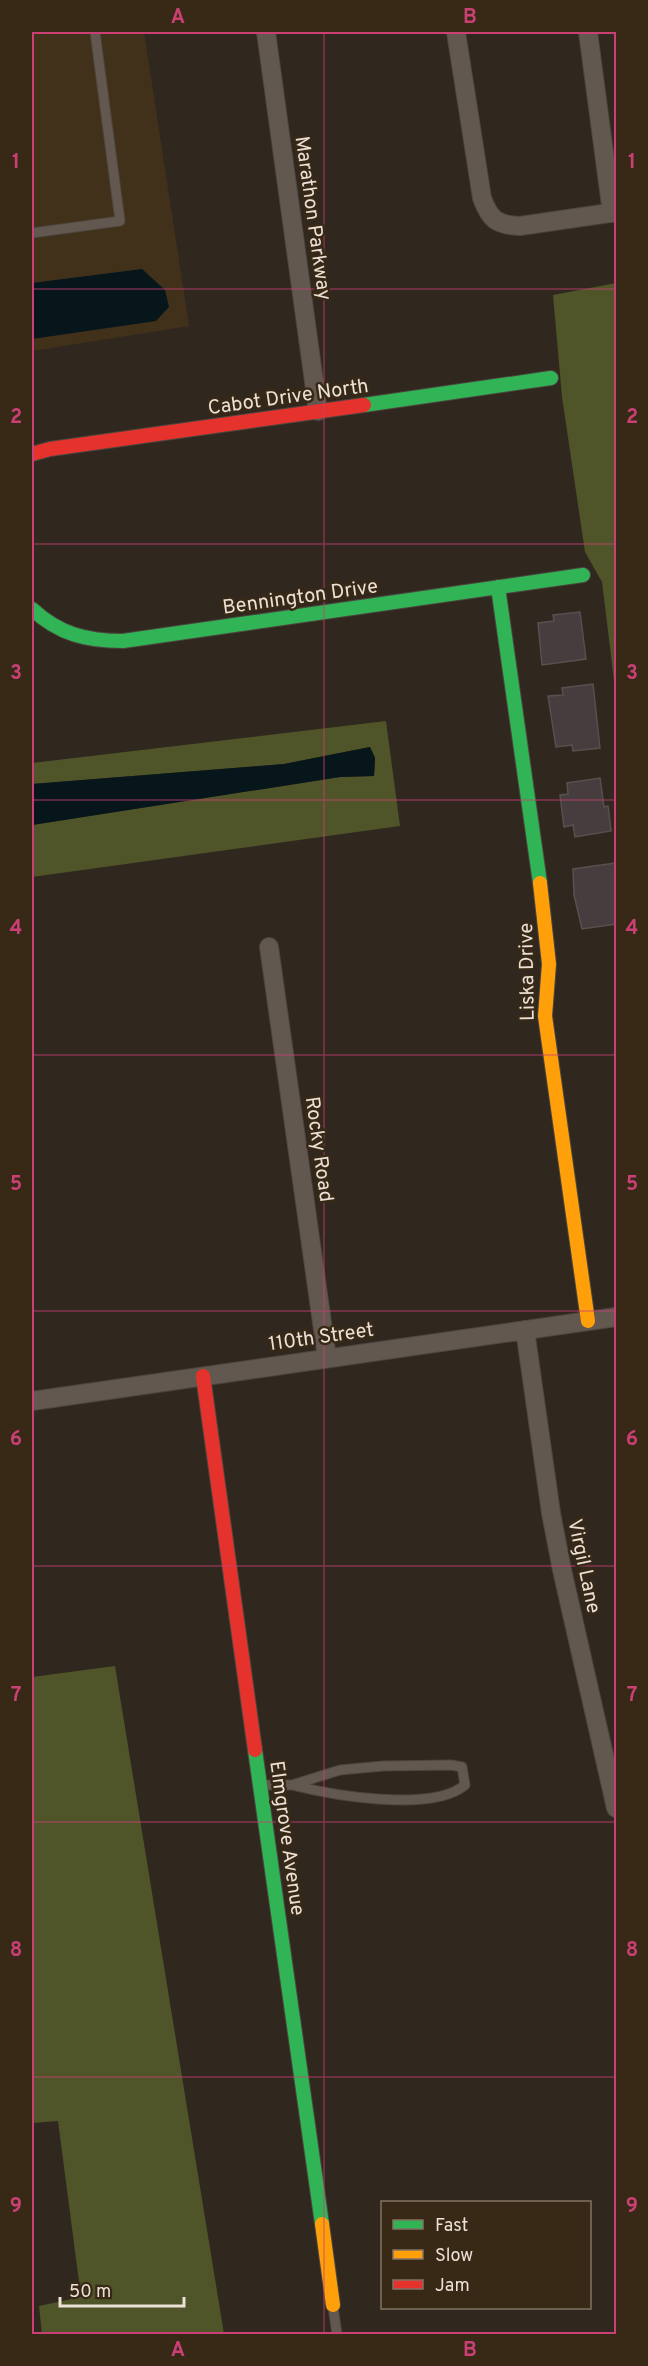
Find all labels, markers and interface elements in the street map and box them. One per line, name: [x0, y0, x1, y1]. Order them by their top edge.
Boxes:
text: A: [171, 5, 185, 31]
text: B: [463, 5, 477, 31]
street label: Marathon Parkway: [288, 134, 336, 302]
text: 1: [12, 150, 20, 176]
text: 1: [628, 150, 636, 176]
street label: Cabot Drive North: [206, 374, 370, 422]
text: 2: [10, 405, 22, 431]
text: 2: [626, 405, 638, 431]
street label: Bennington Drive: [221, 574, 380, 622]
text: 3: [10, 661, 22, 687]
text: 3: [626, 661, 638, 687]
text: 4: [10, 916, 22, 942]
text: 4: [626, 916, 638, 942]
street label: Liska Drive: [514, 923, 542, 1021]
street label: Rocky Road: [298, 1095, 338, 1204]
text: 5: [10, 1172, 22, 1198]
text: 5: [626, 1172, 638, 1198]
street label: 110th Street: [267, 1318, 376, 1358]
text: 6: [10, 1427, 22, 1453]
text: 6: [626, 1427, 638, 1453]
street label: Virgil Lane: [560, 1517, 606, 1616]
text: 7: [11, 1683, 21, 1709]
text: 7: [627, 1683, 637, 1709]
street label: Elmgrove Avenue: [262, 1759, 310, 1917]
text: 8: [10, 1938, 22, 1964]
text: 8: [626, 1938, 638, 1964]
text: 9: [10, 2194, 22, 2220]
text: 9: [626, 2194, 638, 2220]
legend: [381, 2201, 591, 2309]
text: Fast: [435, 2215, 468, 2238]
text: Slow: [435, 2245, 473, 2268]
scale bar: [60, 2270, 184, 2308]
text: Jam: [435, 2275, 470, 2298]
text: 50 m: [69, 2281, 111, 2304]
text: A: [171, 2338, 185, 2364]
text: B: [463, 2338, 477, 2364]

